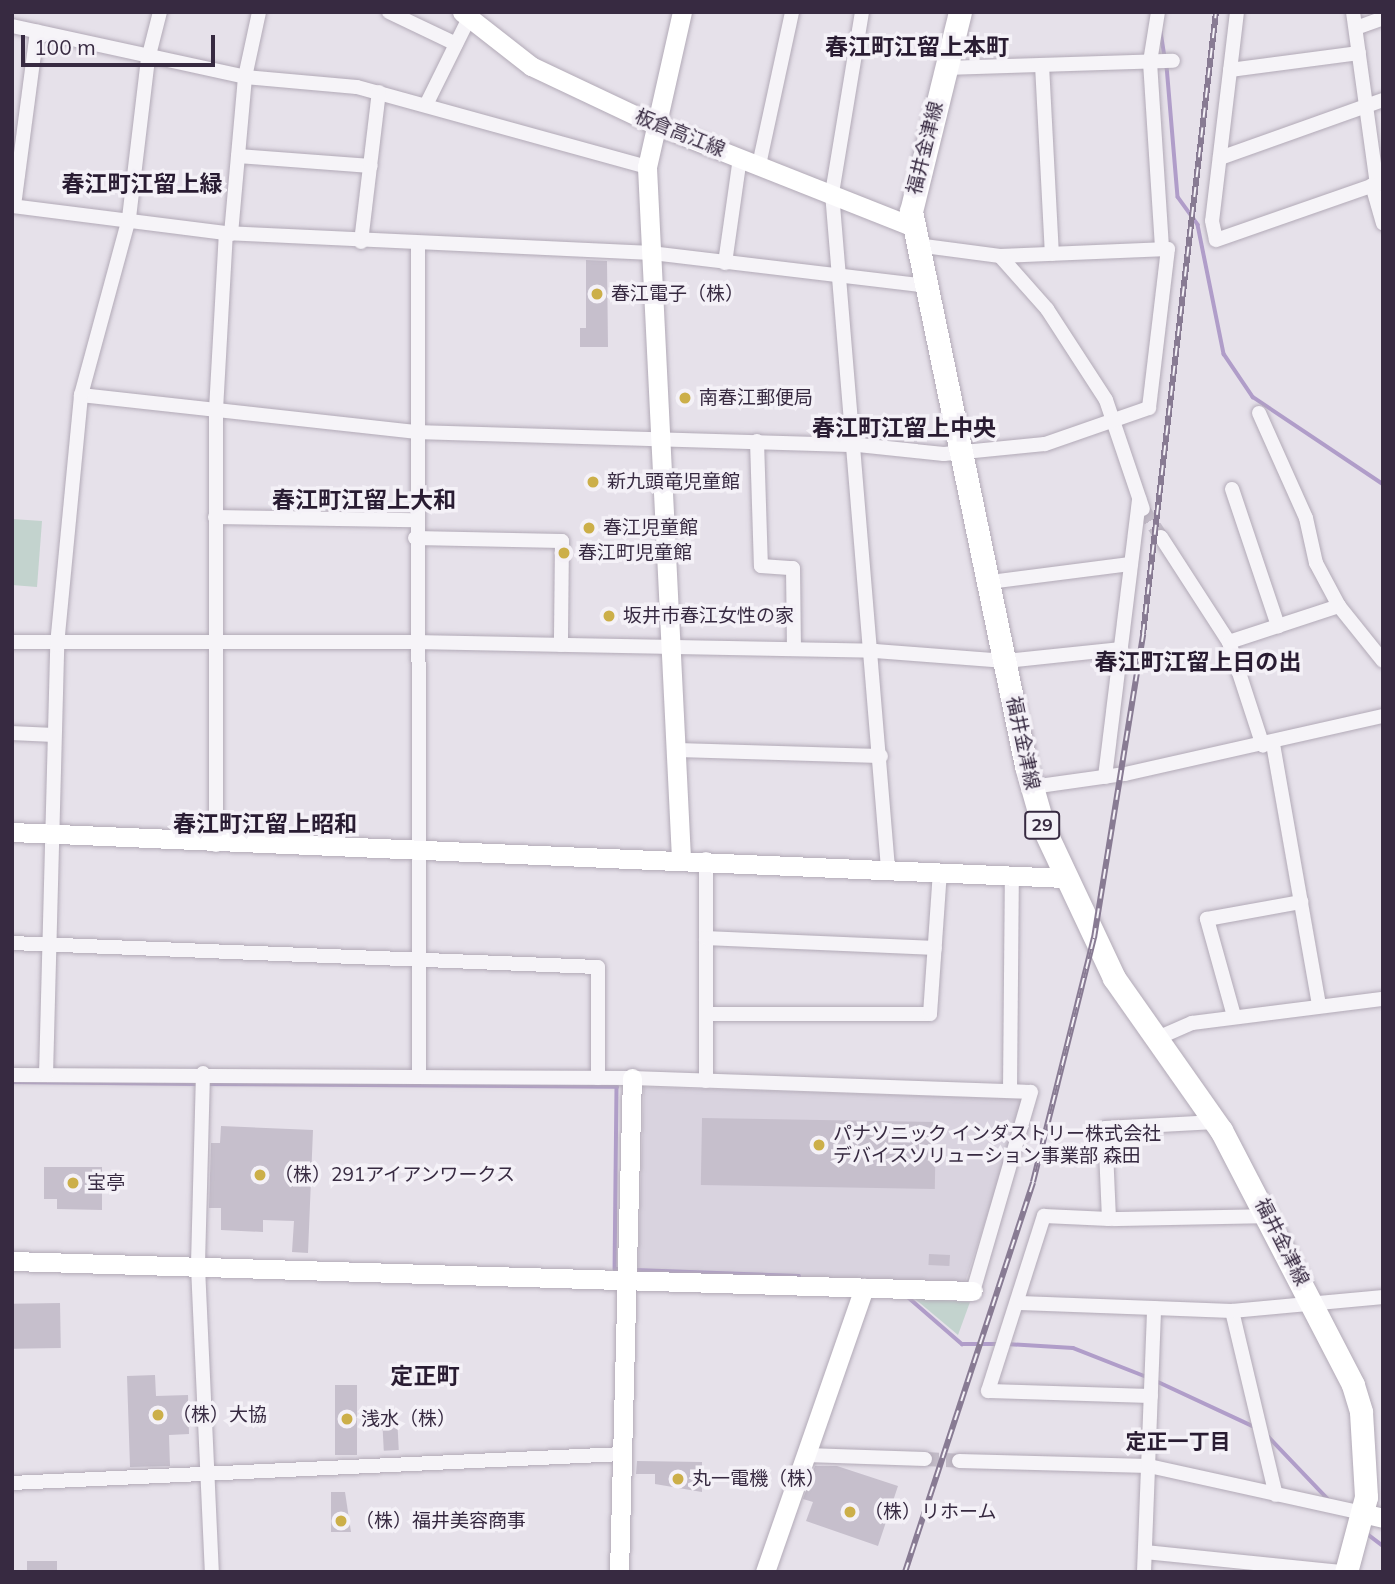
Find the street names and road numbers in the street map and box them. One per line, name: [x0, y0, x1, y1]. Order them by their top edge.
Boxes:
street label: 福井金津線: [902, 99, 948, 197]
street label: 板倉高江線: [632, 105, 728, 161]
street label: 福井金津線: [1002, 694, 1044, 792]
road number: 29: [1023, 810, 1061, 840]
street label: 福井金津線: [1250, 1195, 1314, 1289]

